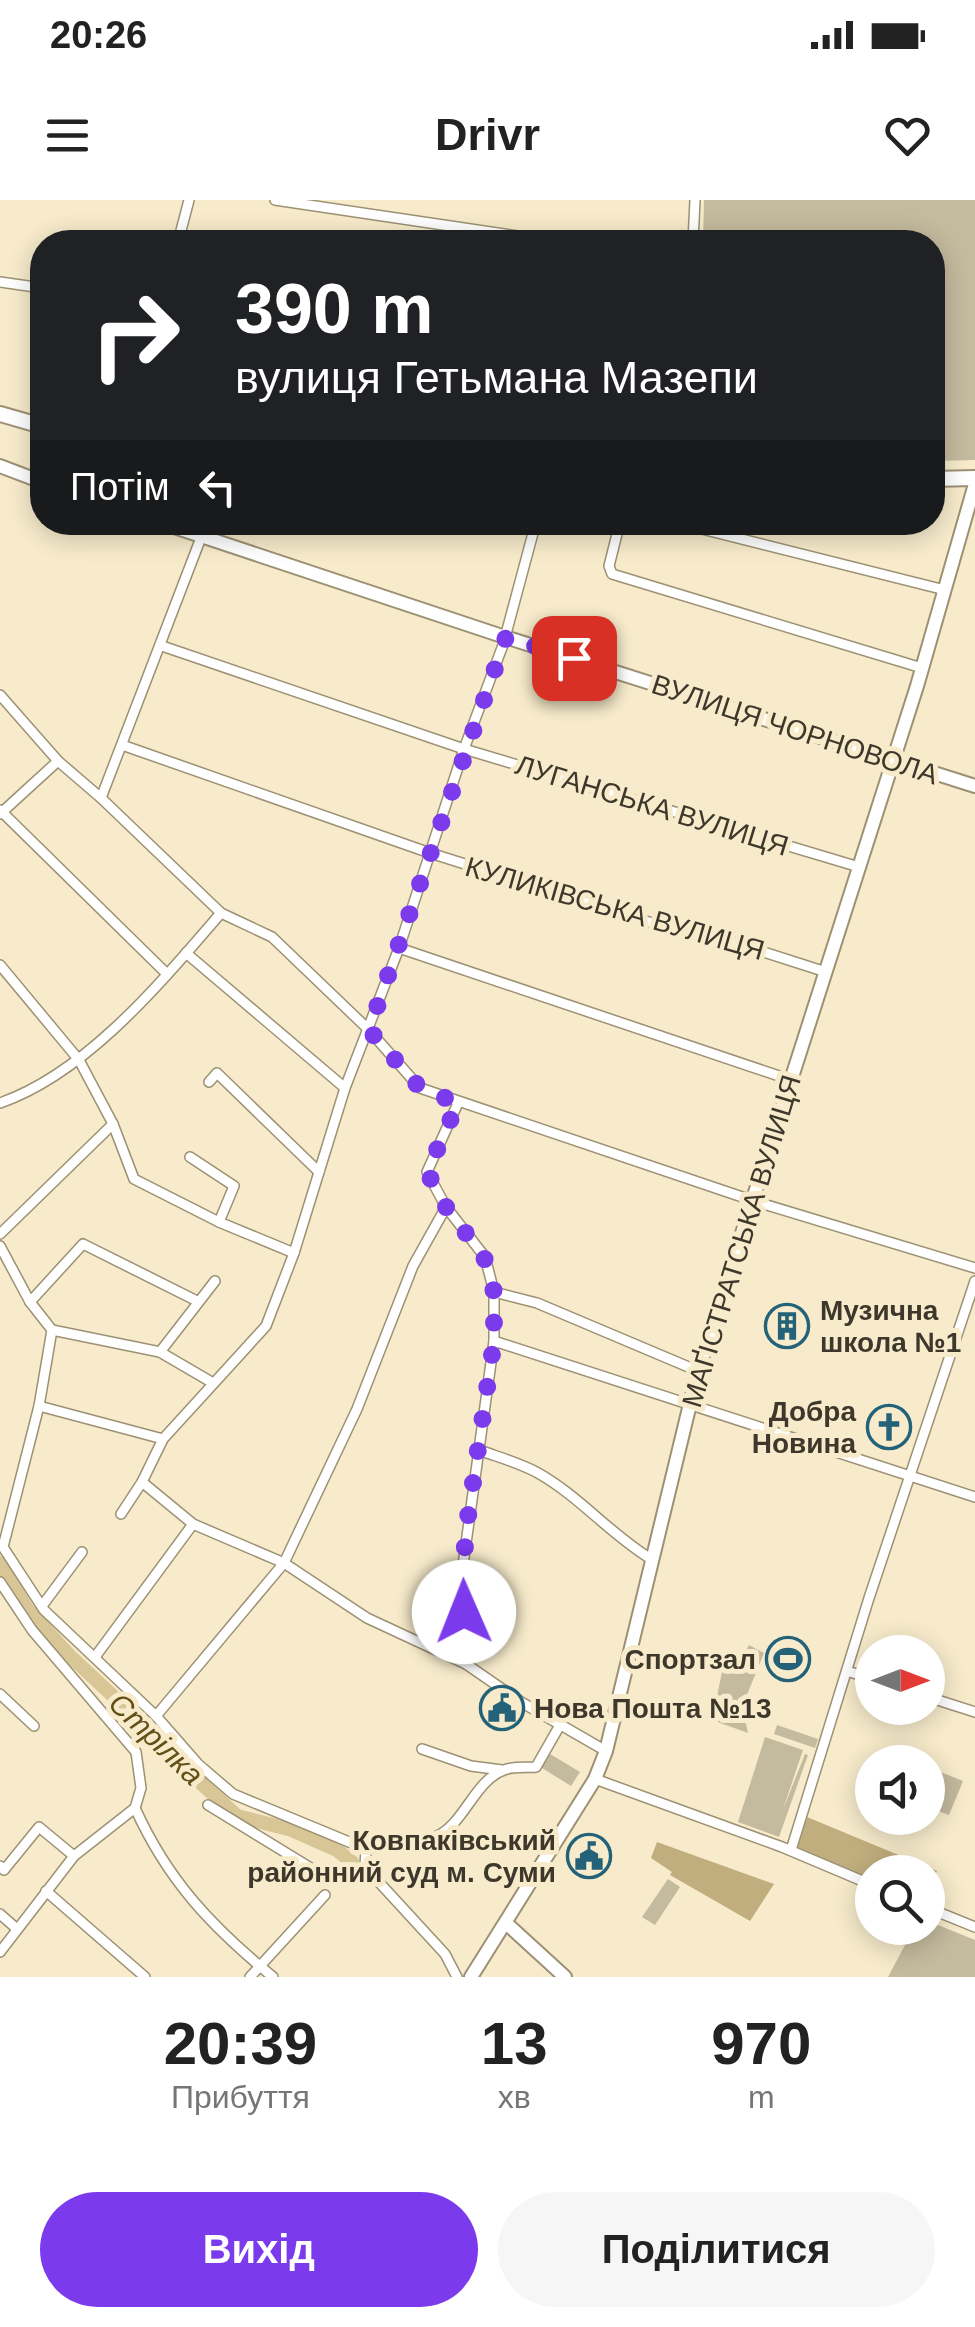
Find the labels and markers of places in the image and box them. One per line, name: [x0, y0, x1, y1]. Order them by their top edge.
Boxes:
pin: [532, 616, 617, 701]
place label: Музична школа №1: [820, 1295, 961, 1358]
building icon: Музична школа №1: [764, 1303, 810, 1349]
place label: Добра Новина: [752, 1396, 856, 1459]
church icon: Добра Новина: [866, 1404, 912, 1450]
sports icon: Спортзал: [765, 1636, 811, 1682]
place label: Спортзал: [624, 1644, 756, 1675]
public building icon: Нова Пошта №13: [479, 1685, 525, 1731]
place label: Нова Пошта №13: [534, 1693, 772, 1724]
place label: Ковпаківський районний суд м. Суми: [247, 1825, 556, 1888]
public building icon: Ковпаківський районний суд м. Суми: [566, 1833, 612, 1879]

